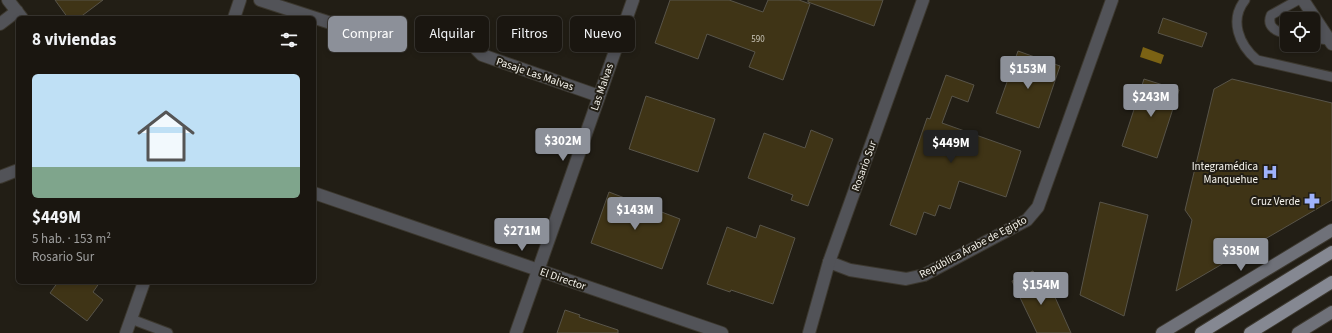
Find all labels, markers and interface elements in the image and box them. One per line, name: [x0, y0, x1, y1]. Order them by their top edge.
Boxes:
map controls: [1280, 12, 1320, 52]
button: locate: [1280, 12, 1320, 52]
chip: Comprar: [328, 16, 407, 52]
chip: Alquilar: [415, 16, 489, 52]
chip: Filtros: [497, 16, 562, 52]
chip: Nuevo: [570, 16, 635, 52]
text: 8 viviendas: [32, 28, 116, 52]
icon: filters: [278, 29, 300, 51]
house number: 590: [751, 33, 765, 46]
street label: Pasaje Las Malvas: [494, 54, 576, 94]
pin: $153M: [1000, 56, 1056, 90]
text: $153M: [1009, 60, 1047, 78]
street label: Las Malvas: [587, 61, 617, 113]
pin: $243M: [1123, 84, 1179, 118]
text: $243M: [1132, 88, 1170, 106]
icon: home: [130, 100, 202, 172]
pin: $302M: [535, 128, 591, 162]
pin: $449M: [923, 130, 979, 164]
text: $302M: [544, 132, 582, 150]
text: $449M: [932, 134, 970, 152]
street label: Rosario Sur: [848, 139, 880, 193]
place label: Integramédica Manquehue: [1192, 159, 1259, 187]
hospital icon: Integramédica Manquehue: [1261, 163, 1279, 181]
pharmacy icon: Cruz Verde: [1303, 192, 1321, 210]
place label: Cruz Verde: [1251, 194, 1301, 209]
pin: $143M: [607, 197, 663, 231]
text: $143M: [616, 201, 654, 219]
text: $449M: [32, 206, 81, 230]
street label: República Árabe de Egipto: [916, 212, 1030, 282]
pin: $271M: [494, 218, 550, 252]
text: $271M: [503, 222, 541, 240]
text: 5 hab. · 153 m²: [32, 230, 111, 248]
pin: $350M: [1213, 238, 1269, 272]
text: $350M: [1222, 242, 1260, 260]
text: Rosario Sur: [32, 248, 94, 266]
street label: El Director: [538, 264, 588, 294]
pin: $154M: [1013, 272, 1069, 306]
text: $154M: [1022, 276, 1060, 294]

